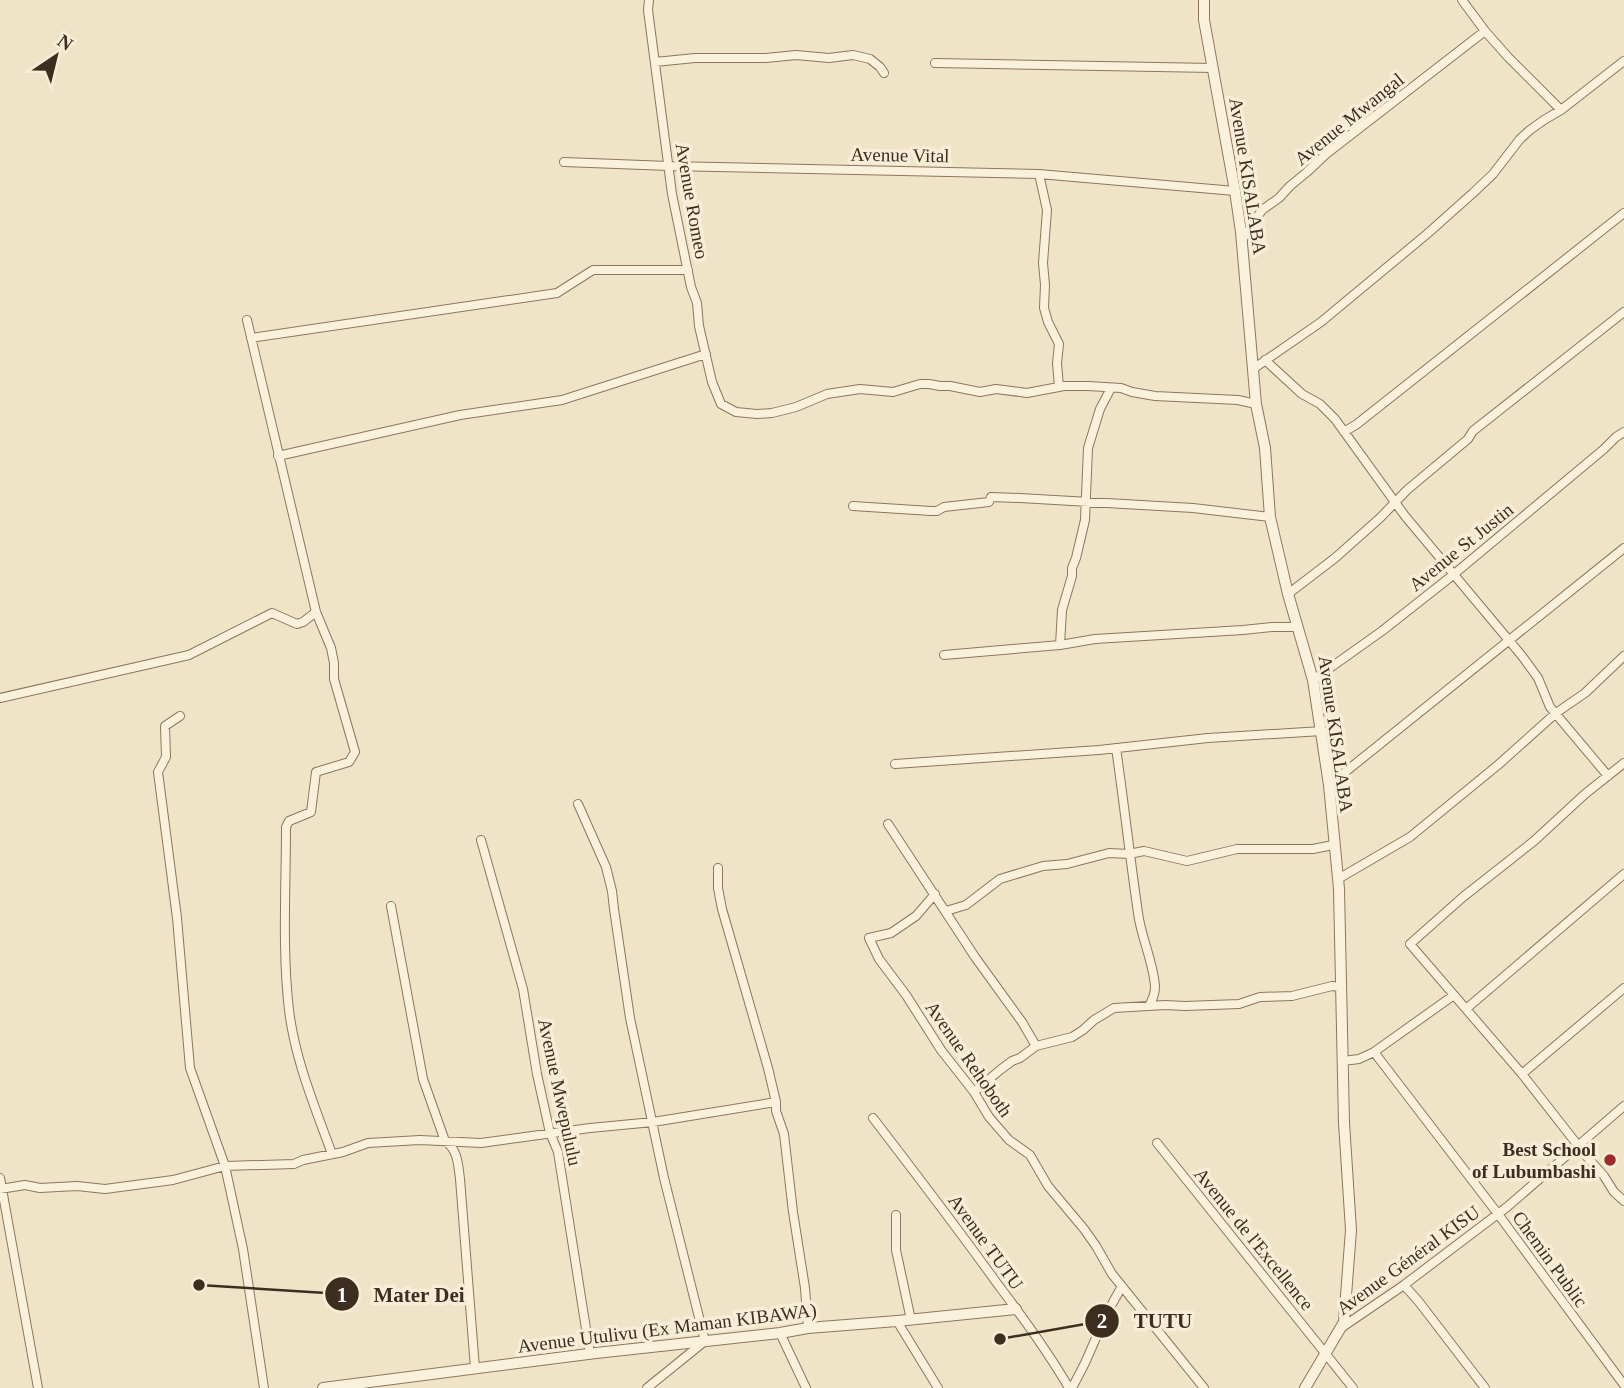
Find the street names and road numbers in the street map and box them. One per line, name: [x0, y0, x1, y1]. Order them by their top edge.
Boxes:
street label: Avenue Mwangal: [1290, 69, 1408, 169]
street label: Avenue KISALABA: [1225, 96, 1271, 256]
street label: Avenue Romeo: [671, 141, 713, 261]
street label: Avenue Vital: [850, 144, 950, 166]
street label: Avenue St Justin: [1405, 498, 1517, 595]
street label: Avenue KISALABA: [1315, 654, 1357, 814]
street label: Avenue Rehoboth: [921, 997, 1017, 1121]
street label: Avenue Mwepululu: [534, 1016, 586, 1168]
street label: Avenue de l'Excellence: [1190, 1164, 1318, 1314]
street label: Avenue TUTU: [944, 1190, 1028, 1294]
street label: Avenue Général KISU: [1332, 1201, 1484, 1319]
street label: Chemin Public: [1508, 1207, 1592, 1311]
street label: Avenue Utulivu (Ex Maman KIBAWA): [516, 1299, 818, 1358]

